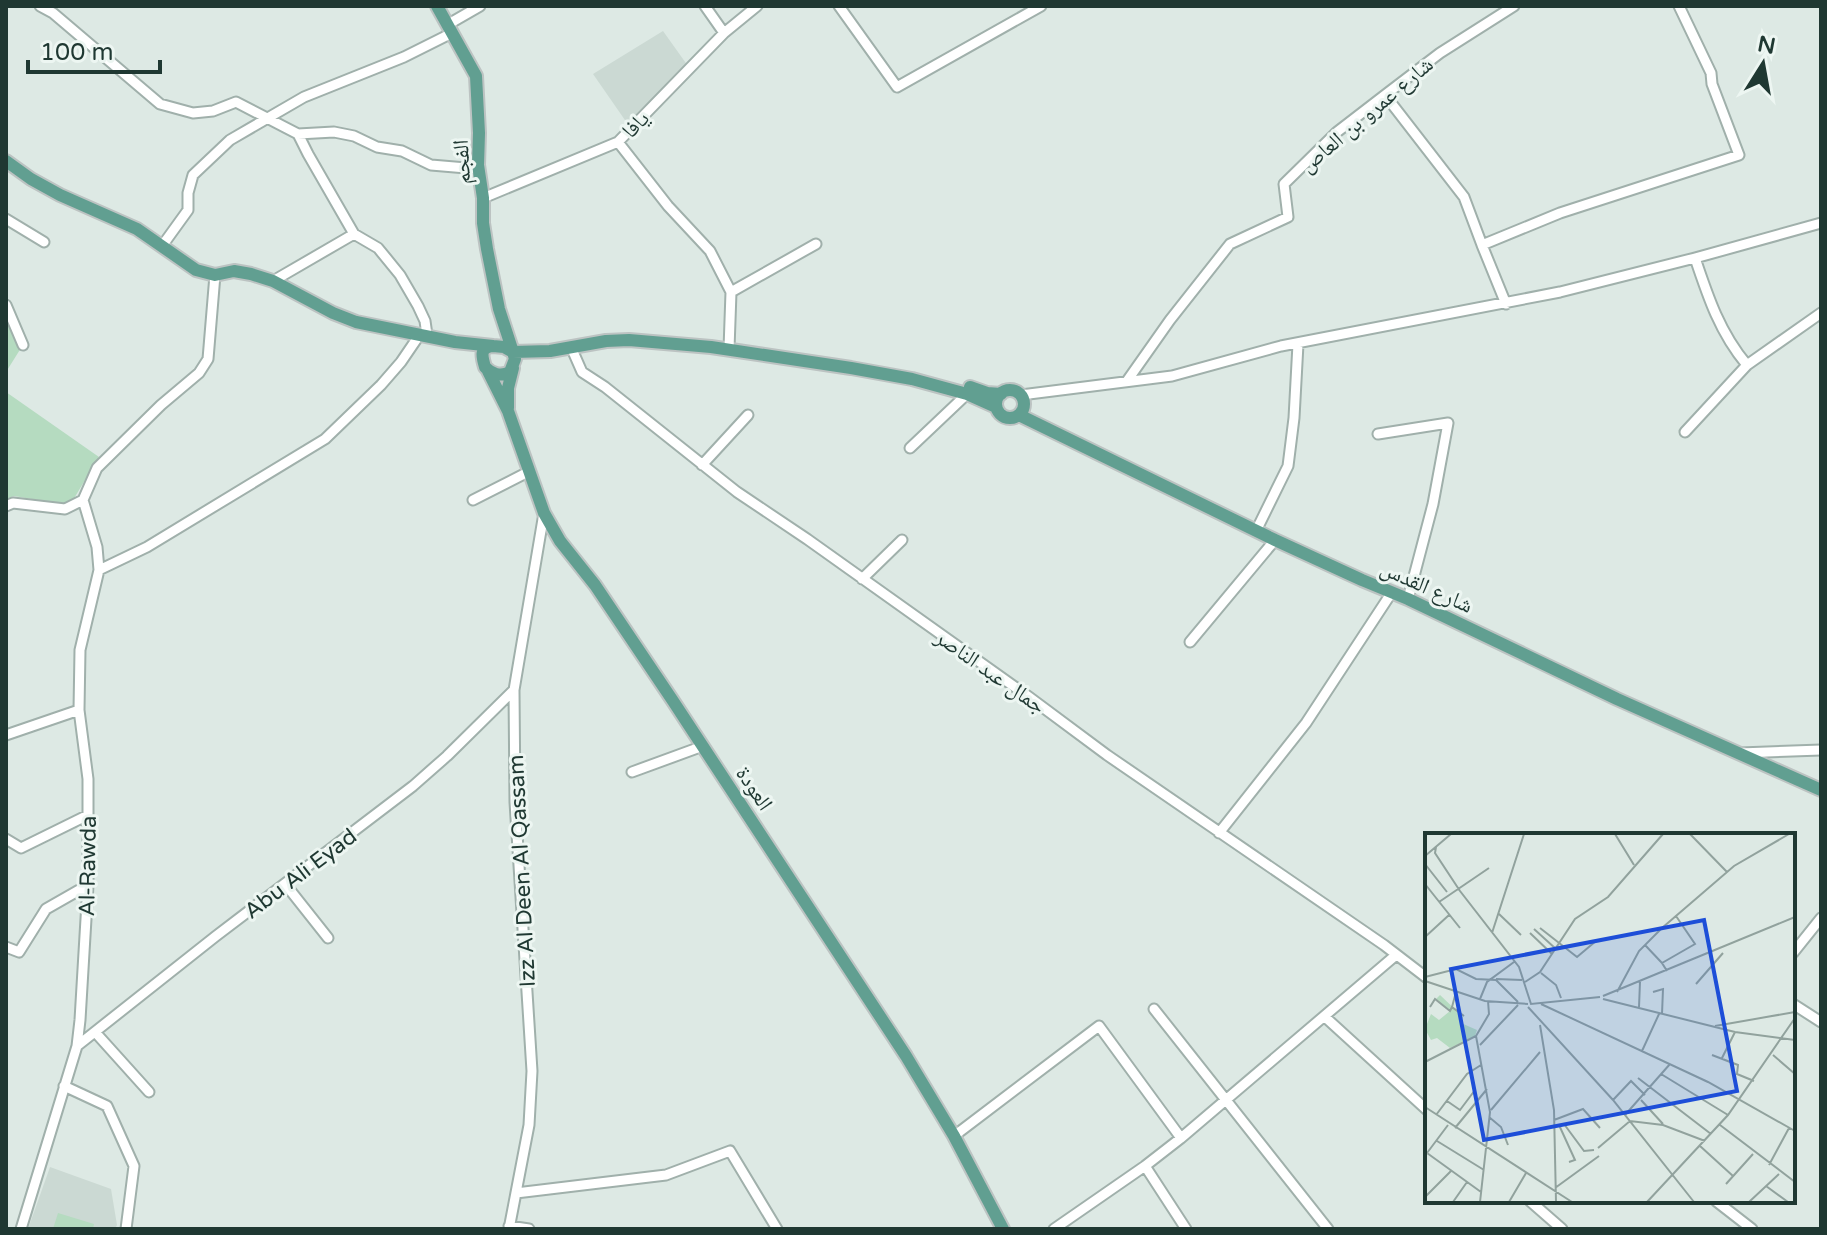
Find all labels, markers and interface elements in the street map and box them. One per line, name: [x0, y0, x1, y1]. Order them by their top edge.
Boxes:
scale bar: [28, 24, 160, 74]
north arrow: [1723, 24, 1803, 104]
text: N: [1755, 31, 1778, 60]
text: 100 m: [40, 38, 114, 67]
street label: شارع عمرو بن العاص: [1295, 51, 1439, 178]
street label: يافا: [617, 106, 655, 144]
street label: الفجم: [448, 139, 477, 185]
street label: شارع القدس: [1376, 555, 1477, 619]
street label: جمال عبد الناصر: [929, 624, 1051, 720]
street label: Izz Al Deen Al Qassam: [503, 754, 541, 988]
street label: العودة: [730, 762, 778, 815]
street label: Al-Rawda: [74, 815, 102, 917]
street label: Abu Ali Eyad: [239, 823, 362, 924]
inset map: [1425, 833, 1795, 1203]

